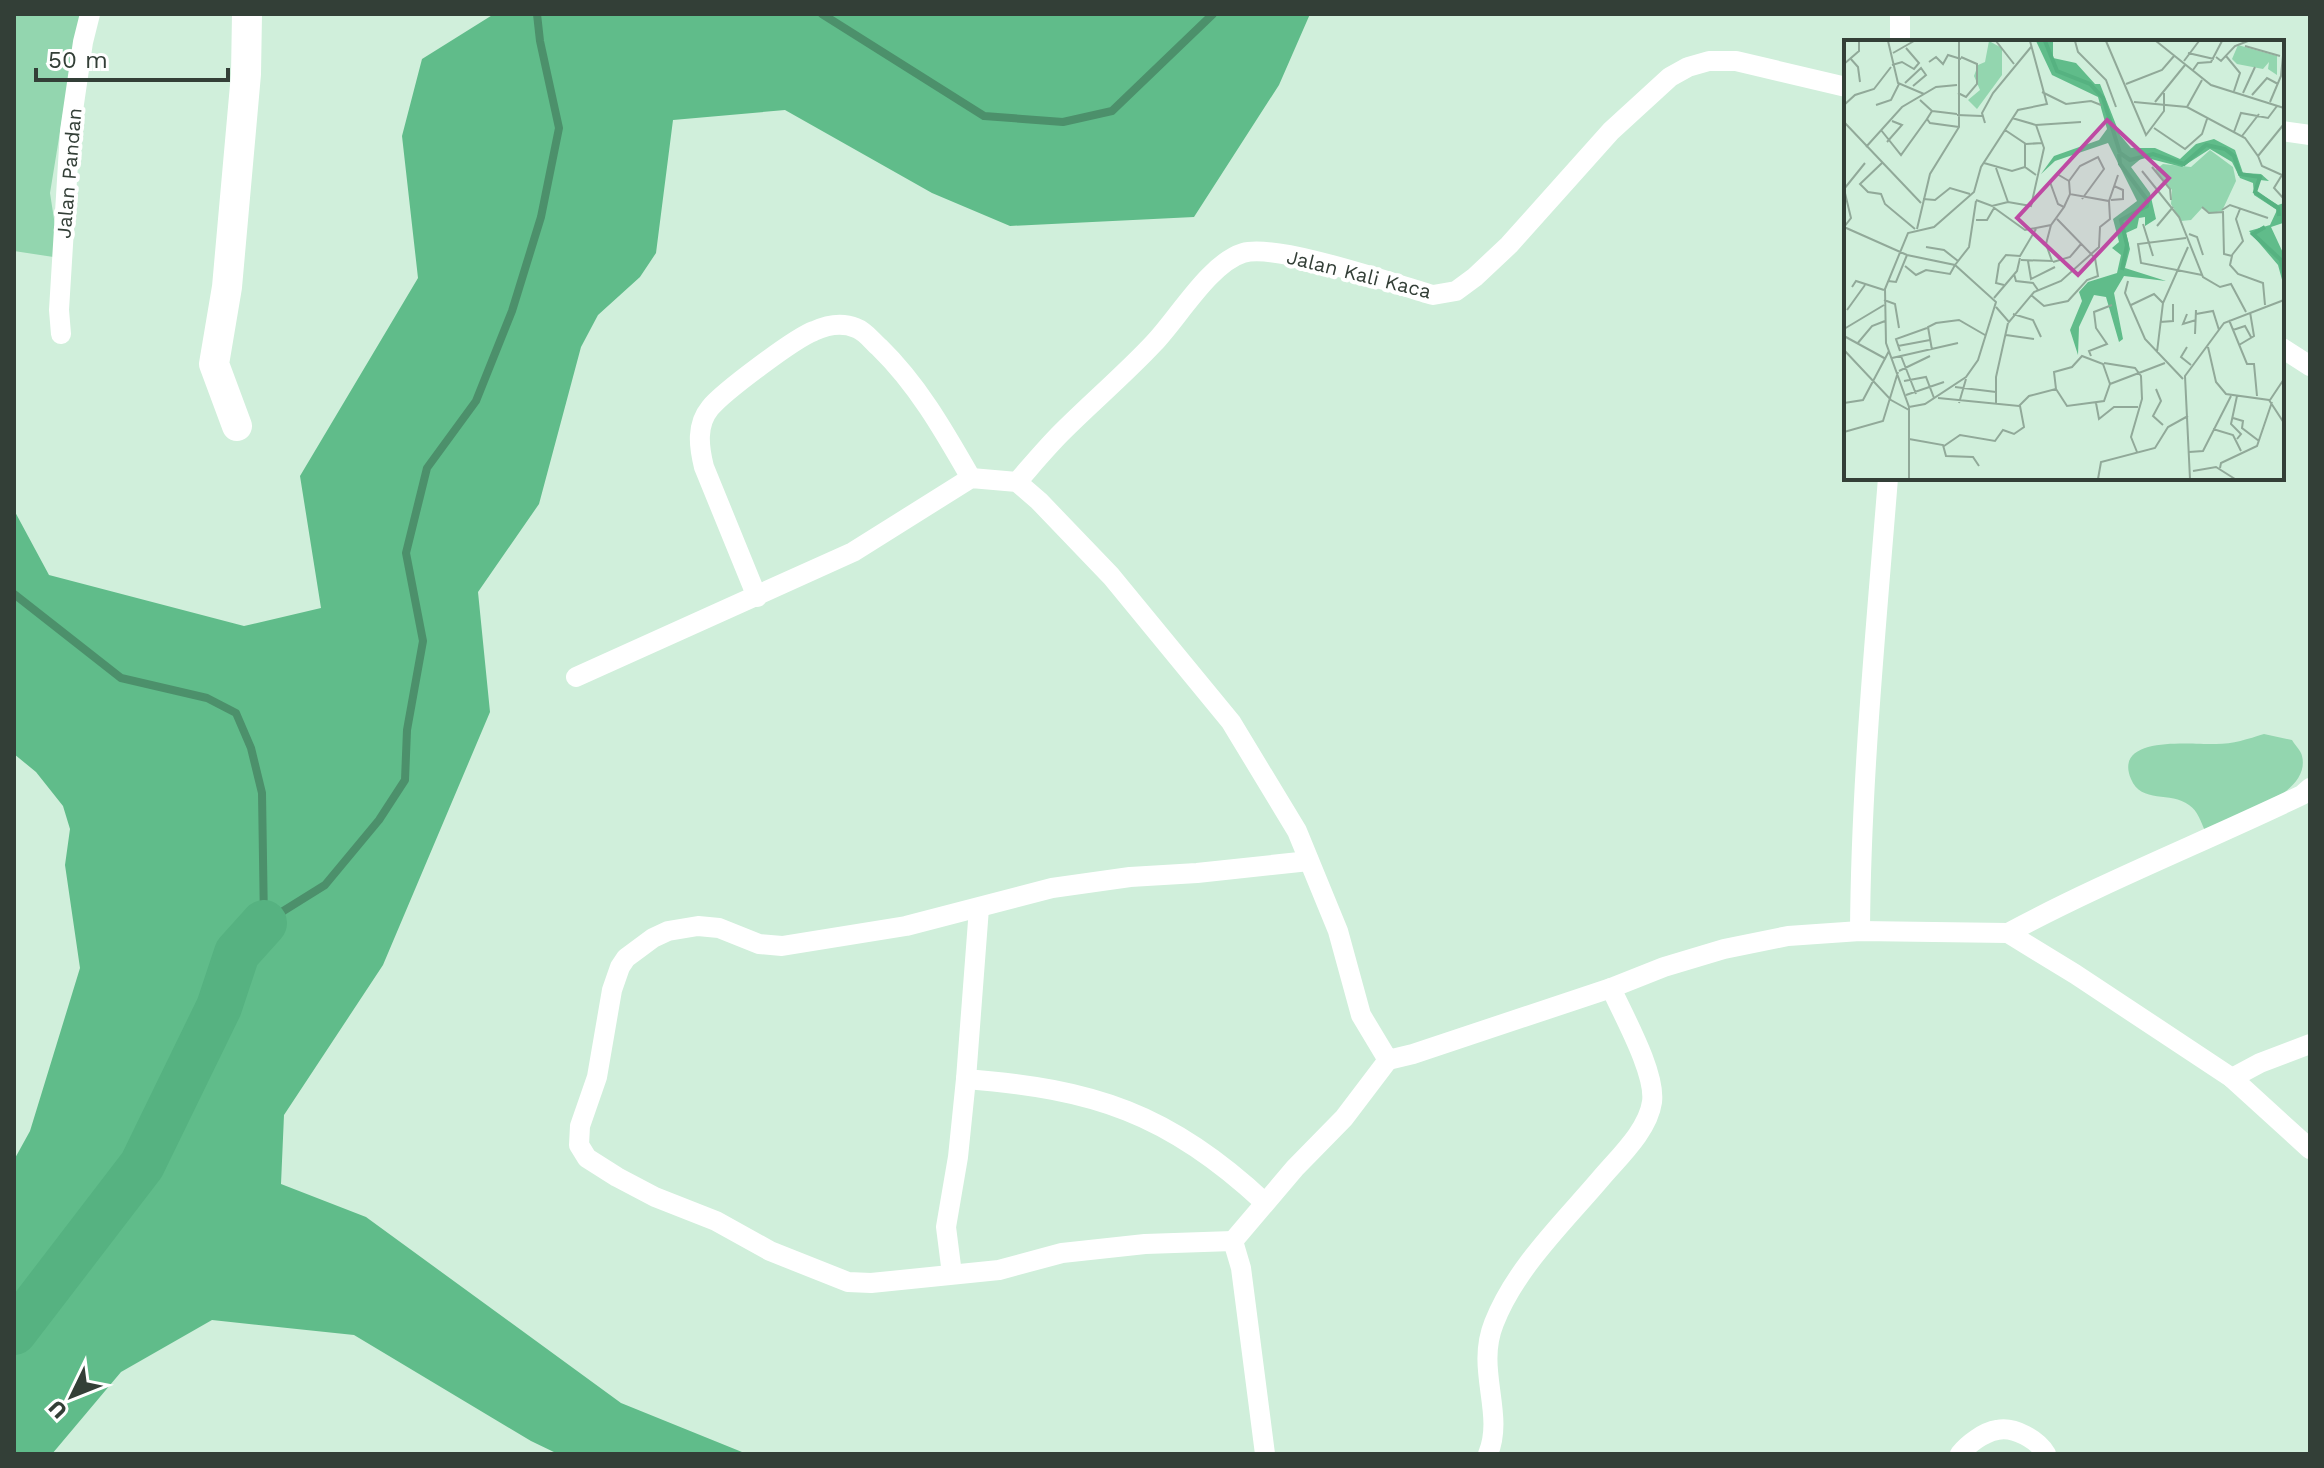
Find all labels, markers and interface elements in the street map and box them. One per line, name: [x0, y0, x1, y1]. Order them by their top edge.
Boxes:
scale bar: [36, 32, 228, 82]
inset map: [1844, 40, 2284, 480]
text: 50 m: [48, 46, 108, 74]
street label: Jalan Pandan: [51, 107, 87, 239]
street label: Jalan Kali Kaca: [1284, 244, 1434, 304]
north arrow: [32, 1356, 112, 1436]
text: U: [43, 1395, 72, 1424]

